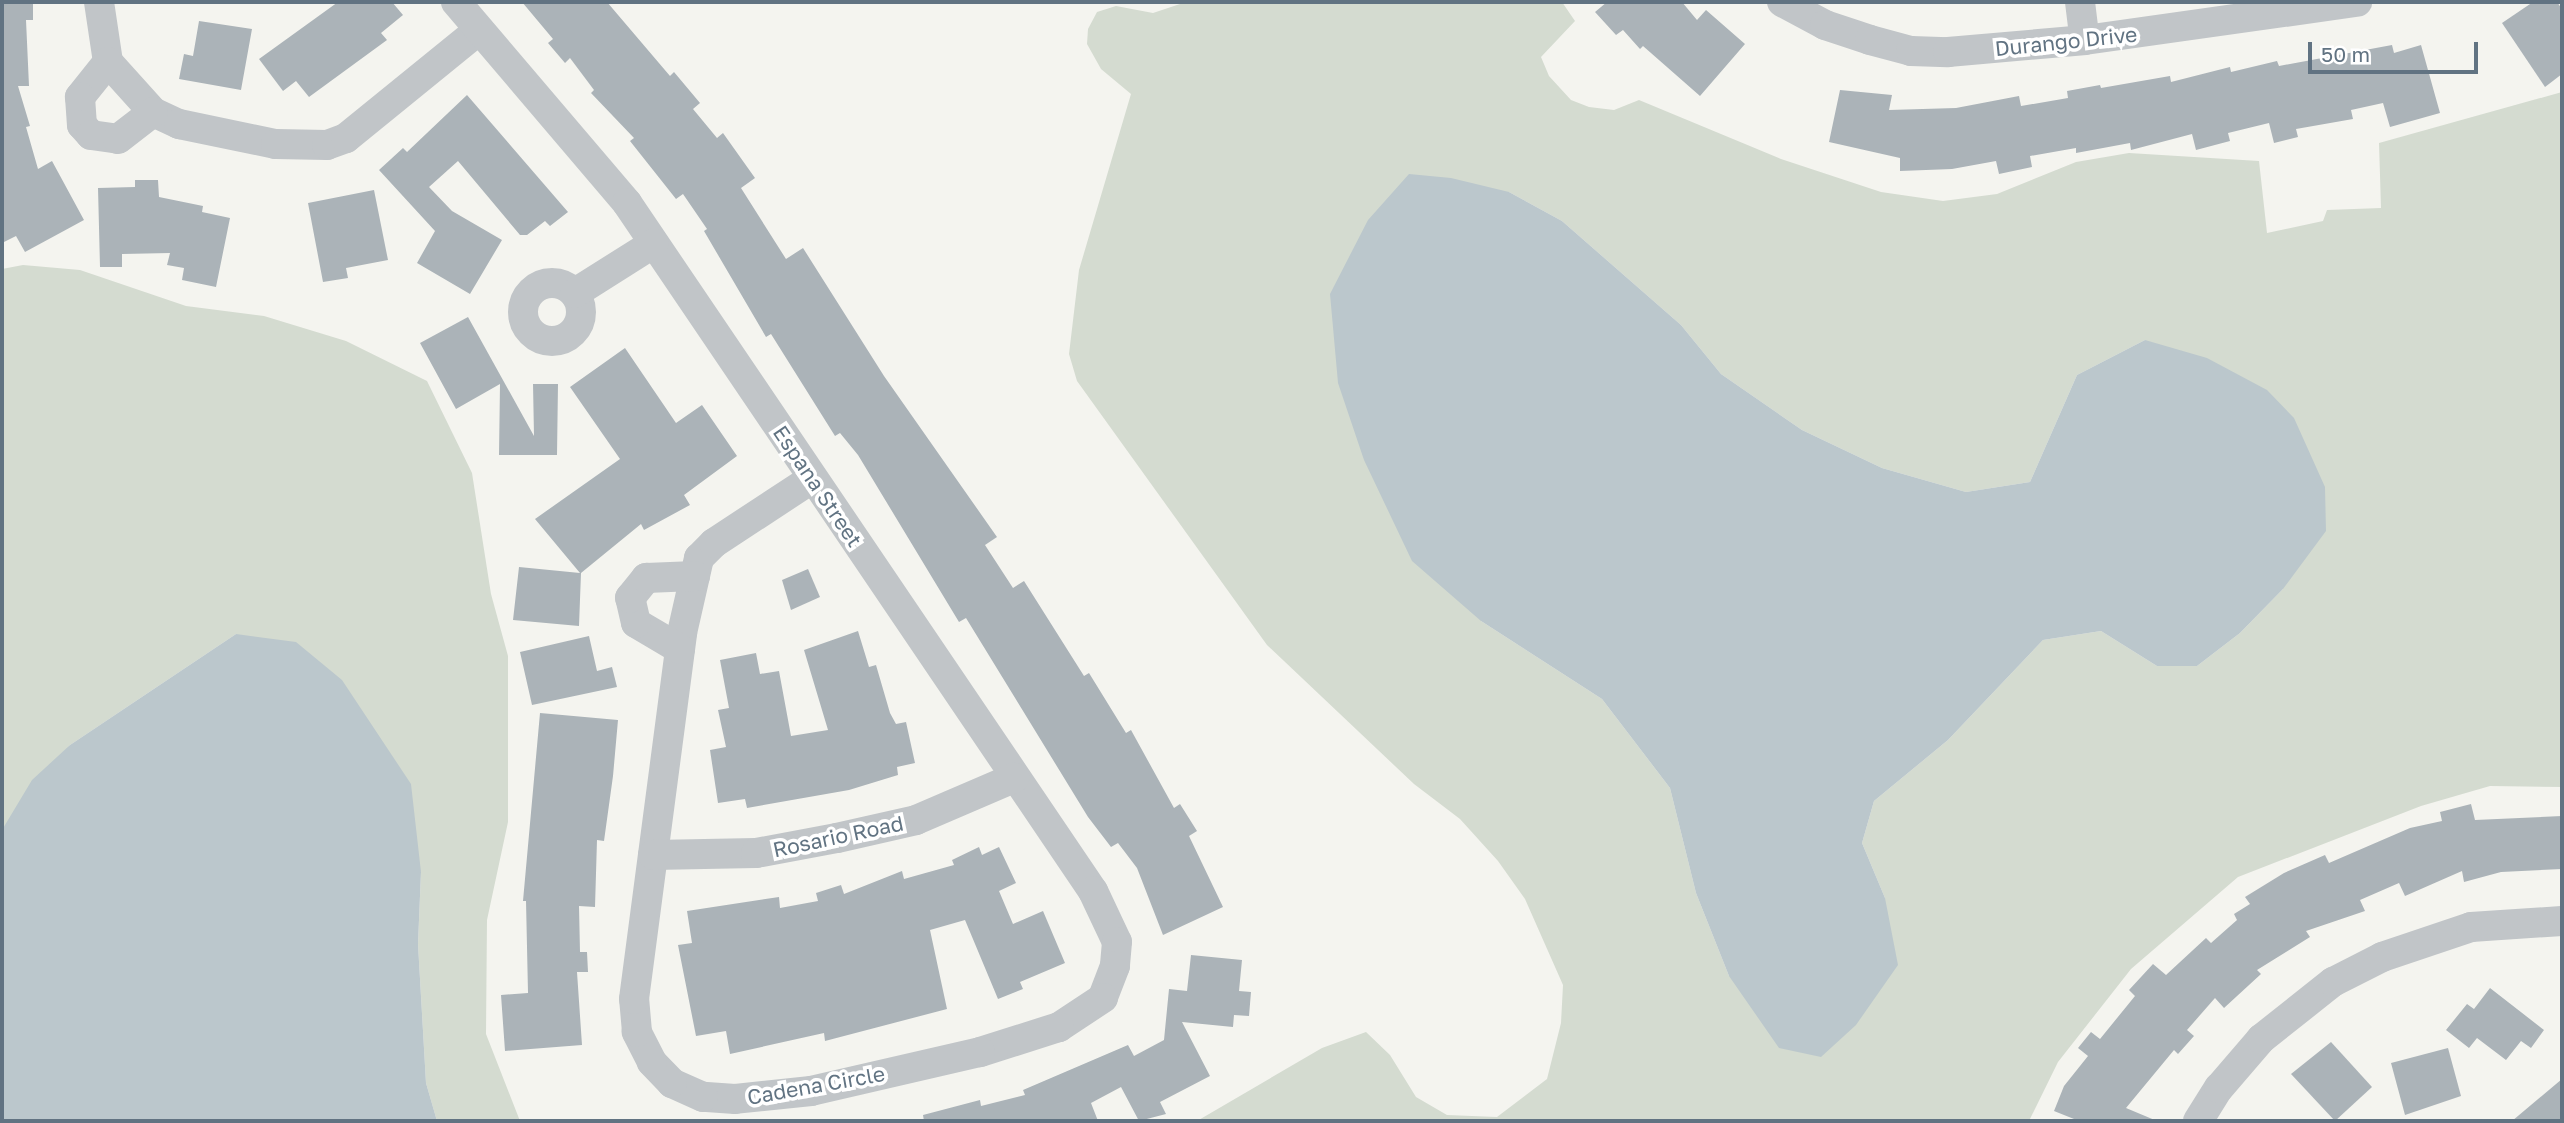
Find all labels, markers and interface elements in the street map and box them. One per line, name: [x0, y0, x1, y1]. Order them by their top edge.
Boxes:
street label: Durango Drive: [1994, 21, 2138, 61]
scale bar: [2312, 28, 2482, 72]
text: 50 m: [2321, 41, 2370, 67]
street label: Espana Street: [768, 421, 868, 551]
street label: Rosario Road: [770, 810, 906, 862]
street label: Cadena Circle: [745, 1060, 887, 1110]

